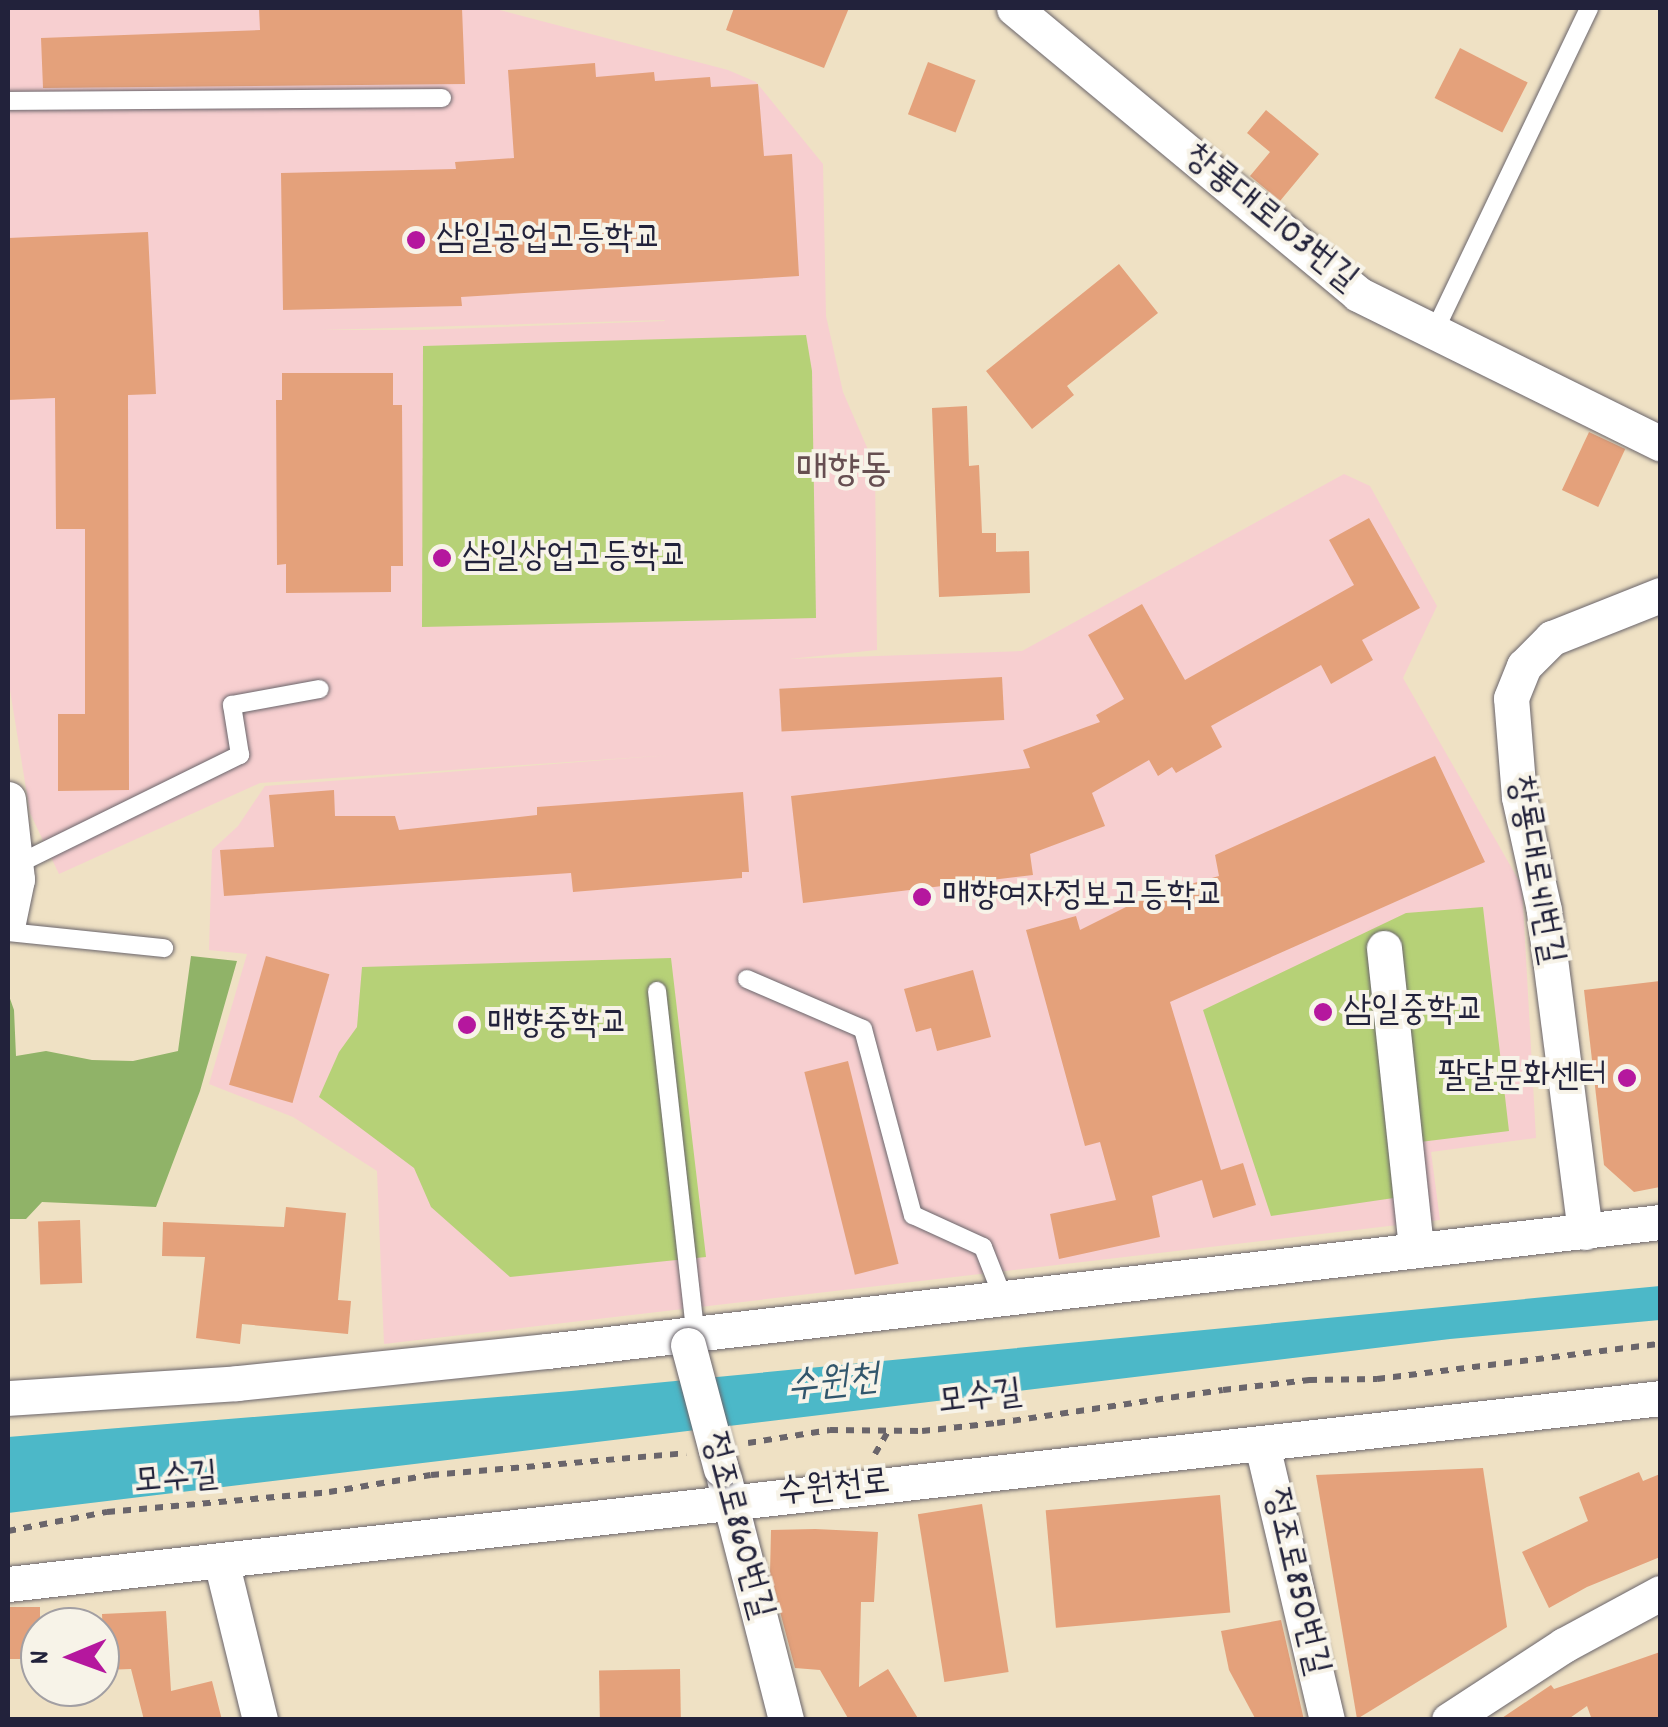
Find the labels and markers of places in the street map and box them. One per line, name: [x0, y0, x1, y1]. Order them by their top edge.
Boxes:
place label: 삼일공업고등학교: [436, 219, 661, 261]
marker: 삼일공업고등학교: [405, 229, 427, 251]
place label: 삼일상업고등학교: [462, 537, 687, 579]
marker: 삼일상업고등학교: [431, 547, 453, 569]
place label: 매향여자정보고등학교: [942, 876, 1224, 918]
marker: 매향여자정보고등학교: [911, 886, 933, 908]
place label: 삼일중학교: [1343, 991, 1484, 1033]
marker: 삼일중학교: [1312, 1001, 1334, 1023]
place label: 매향중학교: [487, 1004, 628, 1046]
marker: 매향중학교: [456, 1014, 478, 1036]
place label: 팔달문화센터: [1438, 1057, 1607, 1099]
marker: 팔달문화센터: [1616, 1067, 1638, 1089]

